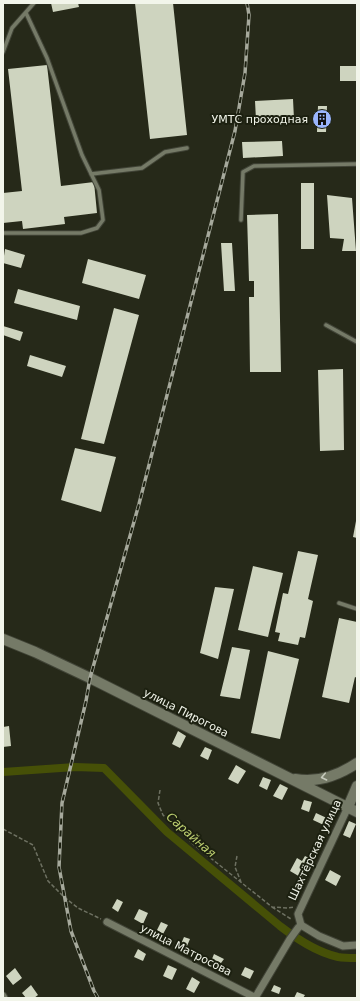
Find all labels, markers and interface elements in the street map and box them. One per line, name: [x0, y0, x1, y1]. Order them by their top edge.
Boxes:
building icon: УМТС проходная: [311, 108, 333, 130]
place label: УМТС проходная: [212, 113, 308, 126]
street label: улица Пирогова: [141, 686, 231, 740]
one-way arrow: [320, 773, 327, 781]
street label: Шахтёрская улица: [286, 798, 344, 902]
water label: Сарайная: [163, 810, 219, 860]
street label: улица Матросова: [138, 921, 234, 979]

